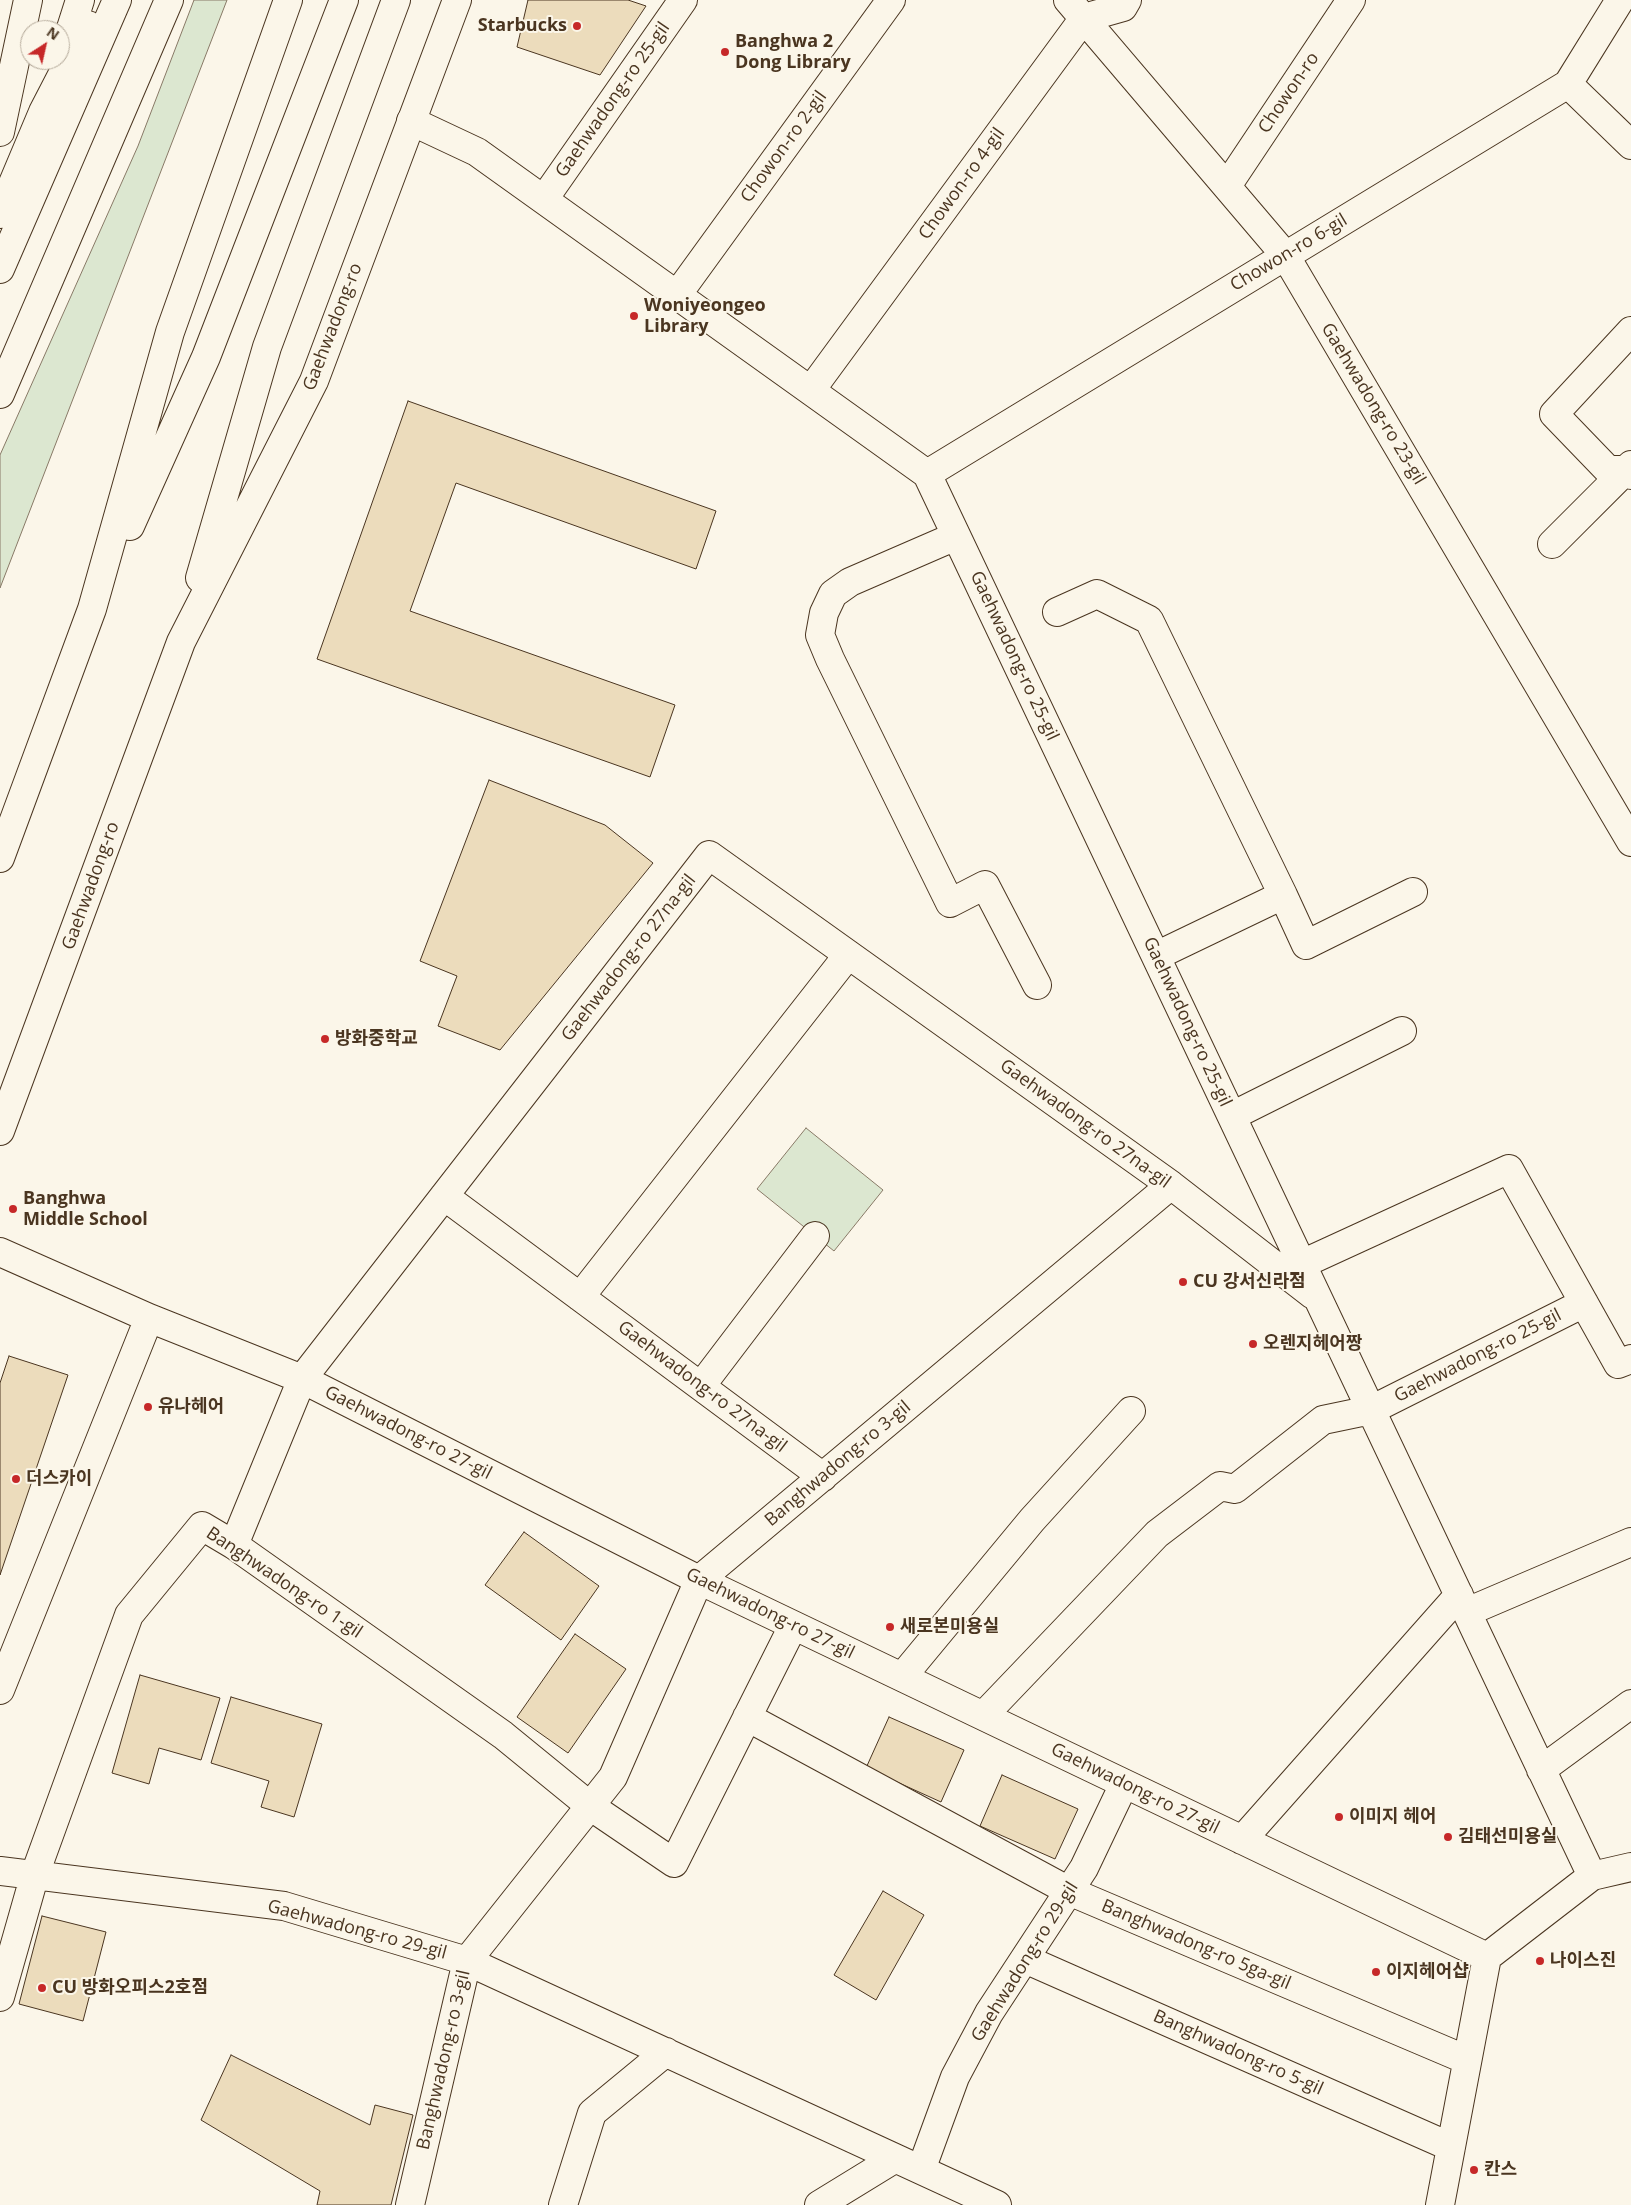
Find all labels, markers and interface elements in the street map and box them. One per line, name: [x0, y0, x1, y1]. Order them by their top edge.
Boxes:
place label: Starbucks: [478, 15, 567, 37]
street label: Gaehwadong-ro 25-gil: [551, 18, 675, 182]
north arrow: [20, 20, 70, 70]
marker: Starbucks: [571, 20, 583, 32]
text: N: [43, 22, 63, 44]
place label: Banghwa 2 Dong Library: [735, 31, 851, 74]
marker: Banghwa 2 Dong Library: [719, 46, 731, 58]
street label: Chowon-ro: [1254, 48, 1324, 138]
street label: Chowon-ro 2-gil: [736, 87, 832, 207]
street label: Chowon-ro 4-gil: [914, 124, 1010, 244]
street label: Chowon-ro 6-gil: [1227, 210, 1351, 296]
street label: Gaehwadong-ro: [299, 260, 367, 394]
place label: Woniyeongeo Library: [644, 295, 766, 338]
marker: Woniyeongeo Library: [628, 310, 640, 322]
street label: Gaehwadong-ro 23-gil: [1316, 319, 1430, 489]
street label: Gaehwadong-ro 25-gil: [965, 568, 1063, 744]
street label: Gaehwadong-ro: [58, 819, 124, 953]
street label: Gaehwadong-ro 27na-gil: [557, 870, 701, 1046]
street label: Gaehwadong-ro 25-gil: [1138, 934, 1236, 1110]
place label: 방화중학교: [335, 1028, 418, 1050]
marker: 방화중학교: [319, 1033, 331, 1045]
street label: Gaehwadong-ro 27na-gil: [995, 1055, 1175, 1193]
place label: Banghwa Middle School: [23, 1188, 148, 1230]
marker: Banghwa Middle School: [7, 1203, 19, 1215]
place label: CU 강서신라점: [1193, 1271, 1306, 1293]
marker: CU 강서신라점: [1177, 1276, 1189, 1288]
street label: Gaehwadong-ro 25-gil: [1391, 1304, 1565, 1408]
street label: Gaehwadong-ro 27na-gil: [613, 1316, 791, 1458]
place label: 오렌지헤어짱: [1263, 1333, 1362, 1355]
marker: 오렌지헤어짱: [1247, 1338, 1259, 1350]
street label: Gaehwadong-ro 27-gil: [321, 1381, 495, 1485]
place label: 유나헤어: [158, 1396, 224, 1418]
street label: Banghwadong-ro 3-gil: [761, 1397, 915, 1531]
marker: 유나헤어: [142, 1401, 154, 1413]
place label: 더스카이: [26, 1468, 92, 1490]
marker: 더스카이: [10, 1473, 22, 1485]
street label: Banghwadong-ro 1-gil: [202, 1523, 366, 1643]
street label: Gaehwadong-ro 27-gil: [682, 1564, 858, 1664]
place label: 새로본미용실: [900, 1616, 999, 1638]
marker: 새로본미용실: [884, 1621, 896, 1633]
street label: Gaehwadong-ro 27-gil: [1047, 1739, 1223, 1839]
place label: 이미지 헤어: [1349, 1806, 1436, 1828]
marker: 이미지 헤어: [1333, 1811, 1345, 1823]
place label: 김태선미용실: [1458, 1826, 1557, 1848]
marker: 김태선미용실: [1442, 1831, 1454, 1843]
street label: Gaehwadong-ro 29-gil: [967, 1878, 1083, 2046]
street label: Banghwadong-ro 5ga-gil: [1098, 1895, 1294, 1995]
street label: Gaehwadong-ro 29-gil: [265, 1896, 449, 1964]
place label: 나이스진: [1550, 1950, 1616, 1972]
marker: 나이스진: [1534, 1955, 1546, 1967]
place label: 이지헤어샵: [1386, 1961, 1469, 1983]
marker: 이지헤어샵: [1370, 1966, 1382, 1978]
street label: Banghwadong-ro 3-gil: [413, 1968, 475, 2152]
place label: CU 방화오피스2호점: [52, 1977, 208, 1999]
marker: CU 방화오피스2호점: [36, 1982, 48, 1994]
street label: Banghwadong-ro 5-gil: [1150, 2006, 1326, 2100]
place label: 칸스: [1484, 2159, 1517, 2181]
marker: 칸스: [1468, 2164, 1480, 2176]

